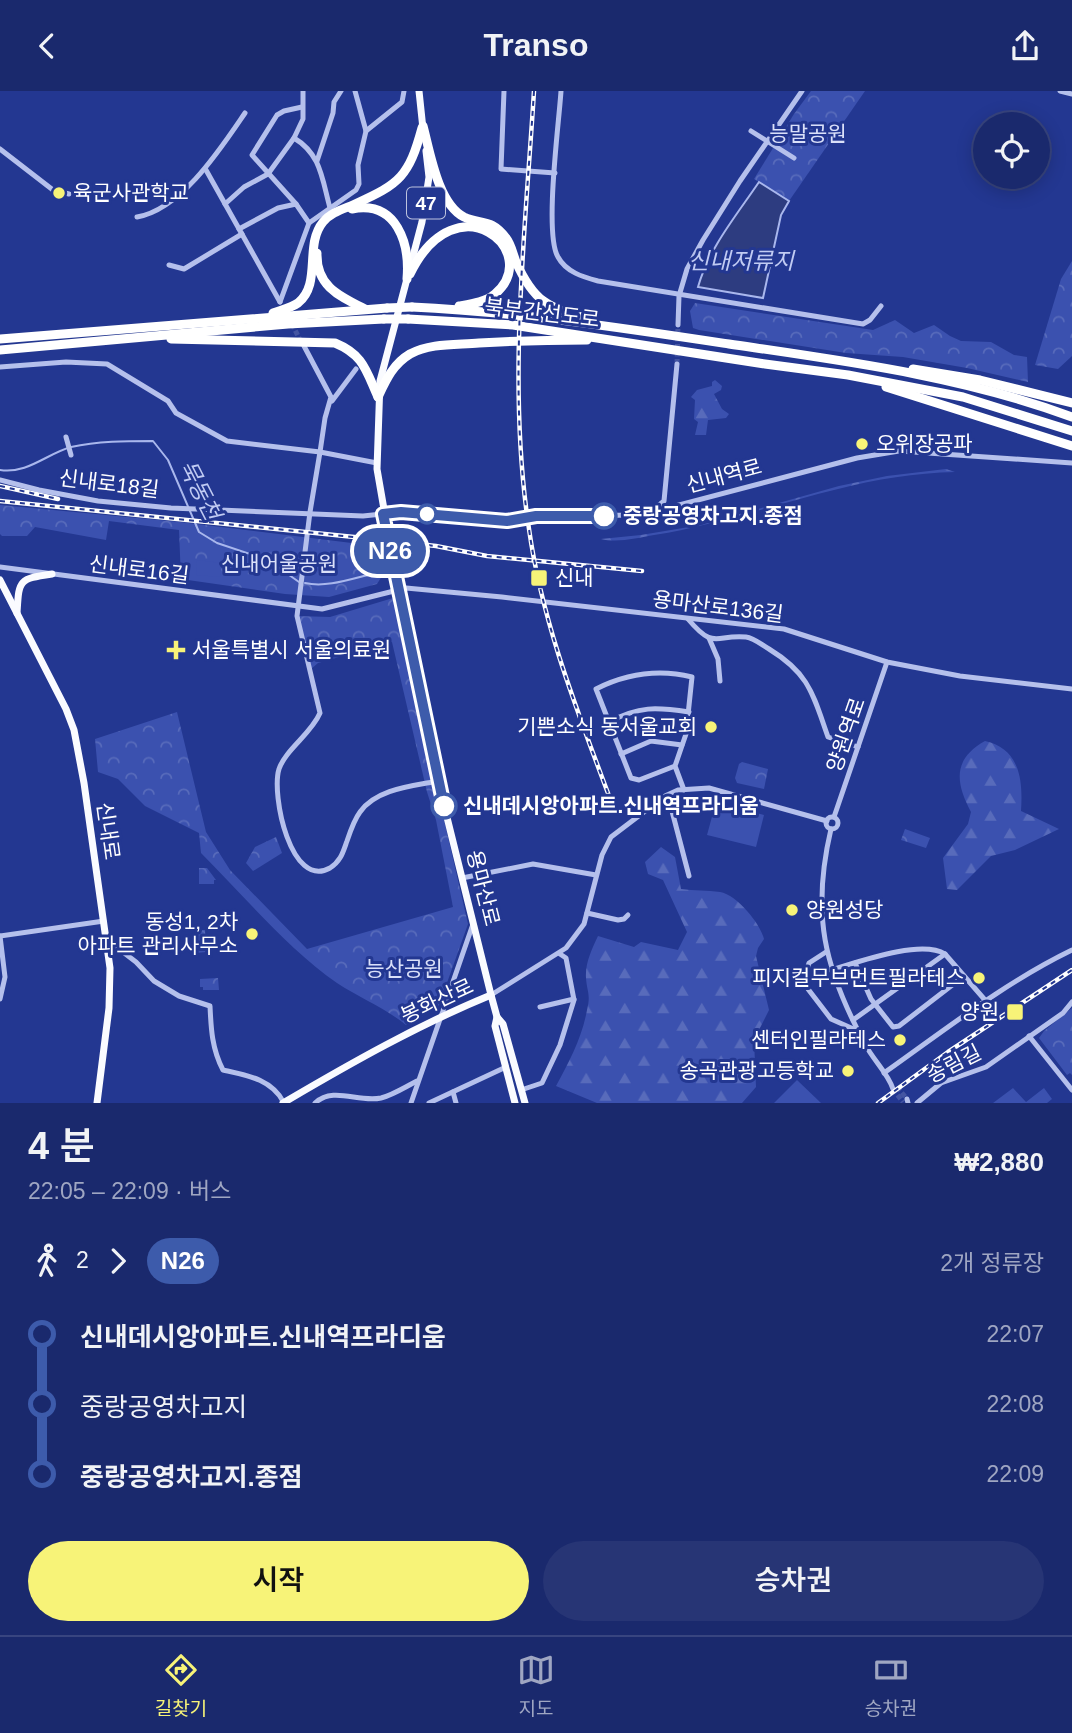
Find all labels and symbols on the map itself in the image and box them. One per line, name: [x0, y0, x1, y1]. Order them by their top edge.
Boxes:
park label: 능말공원: [769, 122, 847, 145]
place label: 육군사관학교: [73, 181, 189, 204]
marker: 육군사관학교: [51, 185, 67, 201]
road number: 47: [407, 187, 445, 219]
water label: 신내저류지: [688, 248, 796, 274]
street label: 북부간선도로: [483, 294, 601, 331]
place label: 오위장공파: [876, 432, 973, 455]
marker: 오위장공파: [854, 436, 870, 452]
street label: 신내역로: [684, 454, 764, 497]
water label: 묵동천: [174, 456, 227, 527]
street label: 신내로18길: [58, 466, 160, 501]
marker: 중랑공영차고지.종점: [591, 503, 617, 529]
unlabelled marker: [417, 504, 437, 524]
place label: 중랑공영차고지.종점: [623, 504, 803, 527]
line badge: N26: [350, 528, 430, 574]
street label: 신내로16길: [88, 552, 190, 587]
park label: 신내어울공원: [221, 552, 337, 575]
place label: 신내: [555, 566, 594, 589]
marker: 신내: [529, 568, 549, 588]
street label: 용마산로136길: [651, 587, 785, 626]
place label: 서울특별시 서울의료원: [192, 638, 391, 661]
marker: 서울특별시 서울의료원: [166, 640, 186, 660]
street label: 양원역로: [822, 695, 869, 775]
place label: 기쁜소식 동서울교회: [517, 715, 697, 738]
marker: 기쁜소식 동서울교회: [703, 719, 719, 735]
marker: 신내데시앙아파트.신내역프라디움: [431, 793, 457, 819]
place label: 신내데시앙아파트.신내역프라디움: [463, 794, 759, 817]
street label: 신내로: [93, 801, 124, 861]
street label: 용마산로: [463, 848, 504, 928]
place label: 양원성당: [806, 898, 883, 921]
marker: 양원성당: [784, 902, 800, 918]
place label: 동성1, 2차 아파트 관리사무소: [78, 910, 238, 957]
marker: 동성1, 2차 아파트 관리사무소: [244, 926, 260, 942]
park label: 능산공원: [365, 957, 443, 980]
place label: 피지컬무브먼트필라테스: [752, 966, 965, 989]
marker: 피지컬무브먼트필라테스: [971, 970, 987, 986]
street label: 봉화산로: [397, 974, 477, 1027]
place label: 양원: [960, 1000, 999, 1023]
marker: 양원: [1005, 1002, 1025, 1022]
place label: 센터인필라테스: [751, 1028, 886, 1051]
marker: 센터인필라테스: [892, 1032, 908, 1048]
street label: 송림길: [923, 1040, 985, 1087]
place label: 송곡관광고등학교: [679, 1059, 834, 1082]
marker: 송곡관광고등학교: [840, 1063, 856, 1079]

